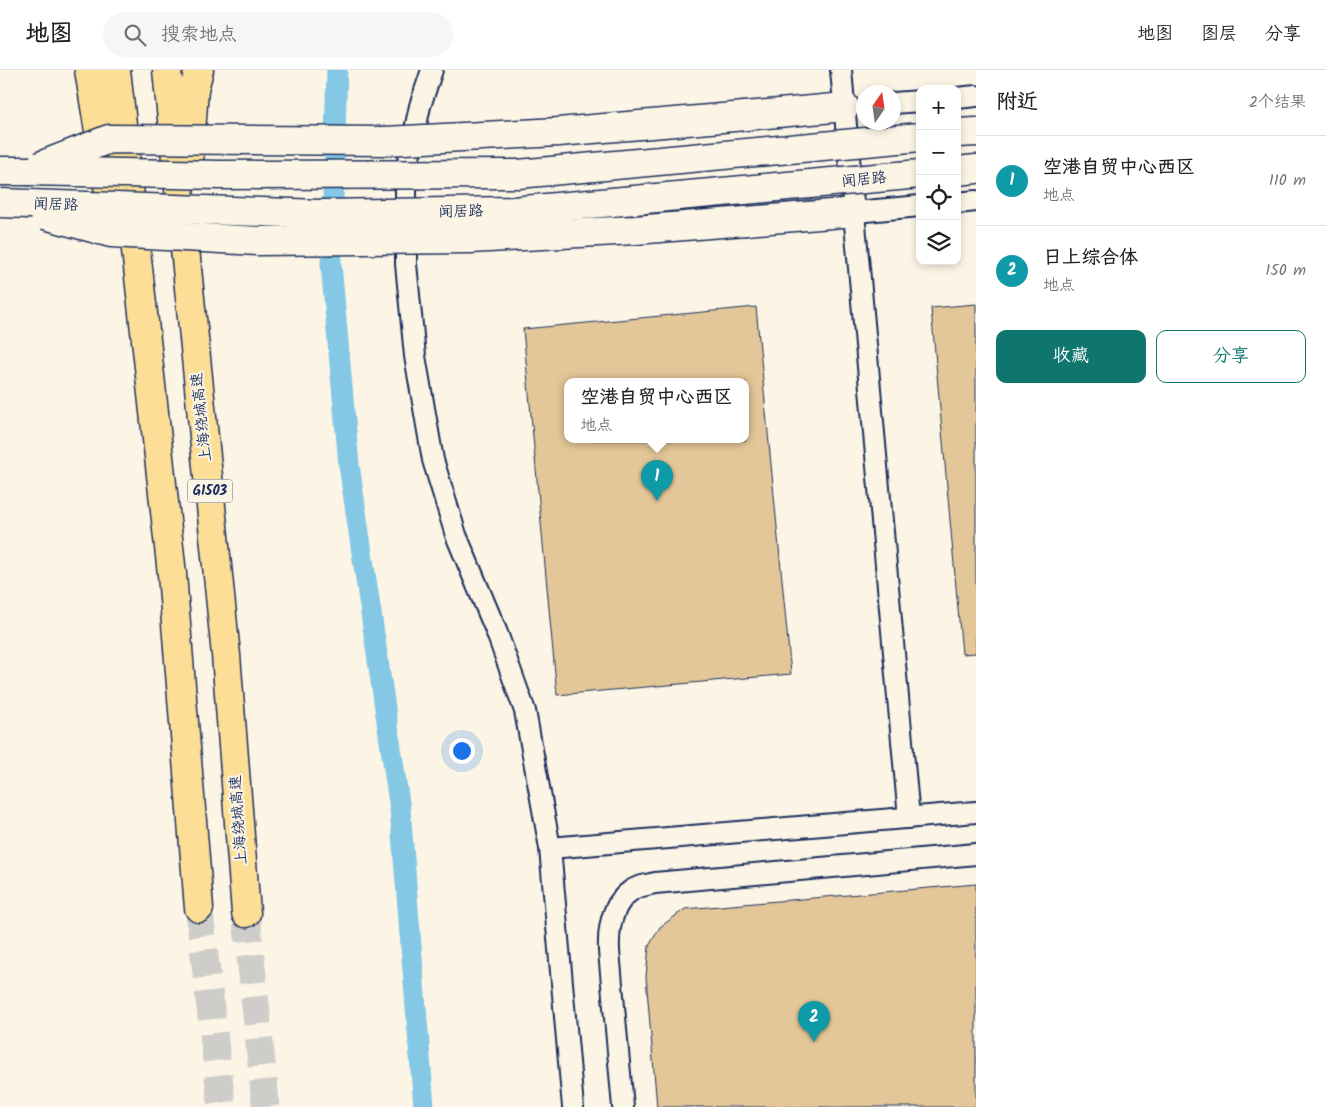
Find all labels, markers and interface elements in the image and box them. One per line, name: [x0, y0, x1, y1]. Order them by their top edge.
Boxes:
search box: [103, 12, 453, 57]
text: 地图: [25, 15, 73, 54]
text: 搜索地点: [161, 20, 237, 50]
text: 地图: [1137, 20, 1173, 49]
text: 图层: [1201, 20, 1237, 49]
text: 分享: [1265, 20, 1301, 49]
icon: search: [121, 21, 149, 49]
north arrow: [856, 85, 901, 130]
map controls: [916, 85, 961, 265]
button: +: [916, 85, 961, 130]
text: 附近: [996, 86, 1038, 119]
text: 2个结果: [1249, 90, 1306, 115]
button: −: [916, 130, 961, 175]
text: 空港自贸中心西区: [1043, 153, 1195, 183]
street label: 闻居路: [840, 166, 888, 194]
text: 1: [1010, 168, 1014, 193]
text: 110 m: [1269, 168, 1306, 193]
button: locate: [916, 175, 961, 220]
text: 地点: [1043, 183, 1075, 208]
street label: 闻居路: [33, 192, 79, 218]
street label: 闻居路: [438, 200, 484, 224]
button: layers: [916, 220, 961, 265]
text: 日上综合体: [1043, 243, 1138, 273]
text: 2: [1007, 258, 1017, 283]
text: 150 m: [1265, 258, 1306, 283]
text: 地点: [1043, 273, 1075, 298]
button: 收藏: [996, 330, 1146, 383]
button: 分享: [1156, 330, 1306, 383]
street label: 上海绕城高速: [185, 371, 219, 463]
popup: [564, 378, 749, 443]
text: 空港自贸中心西区: [580, 383, 733, 413]
text: 地点: [580, 413, 613, 438]
pin: 1: [641, 460, 673, 501]
road number: G1503: [188, 480, 232, 502]
your location: [449, 738, 475, 764]
street label: 上海绕城高速: [224, 774, 254, 866]
pin: 2: [798, 1001, 830, 1042]

